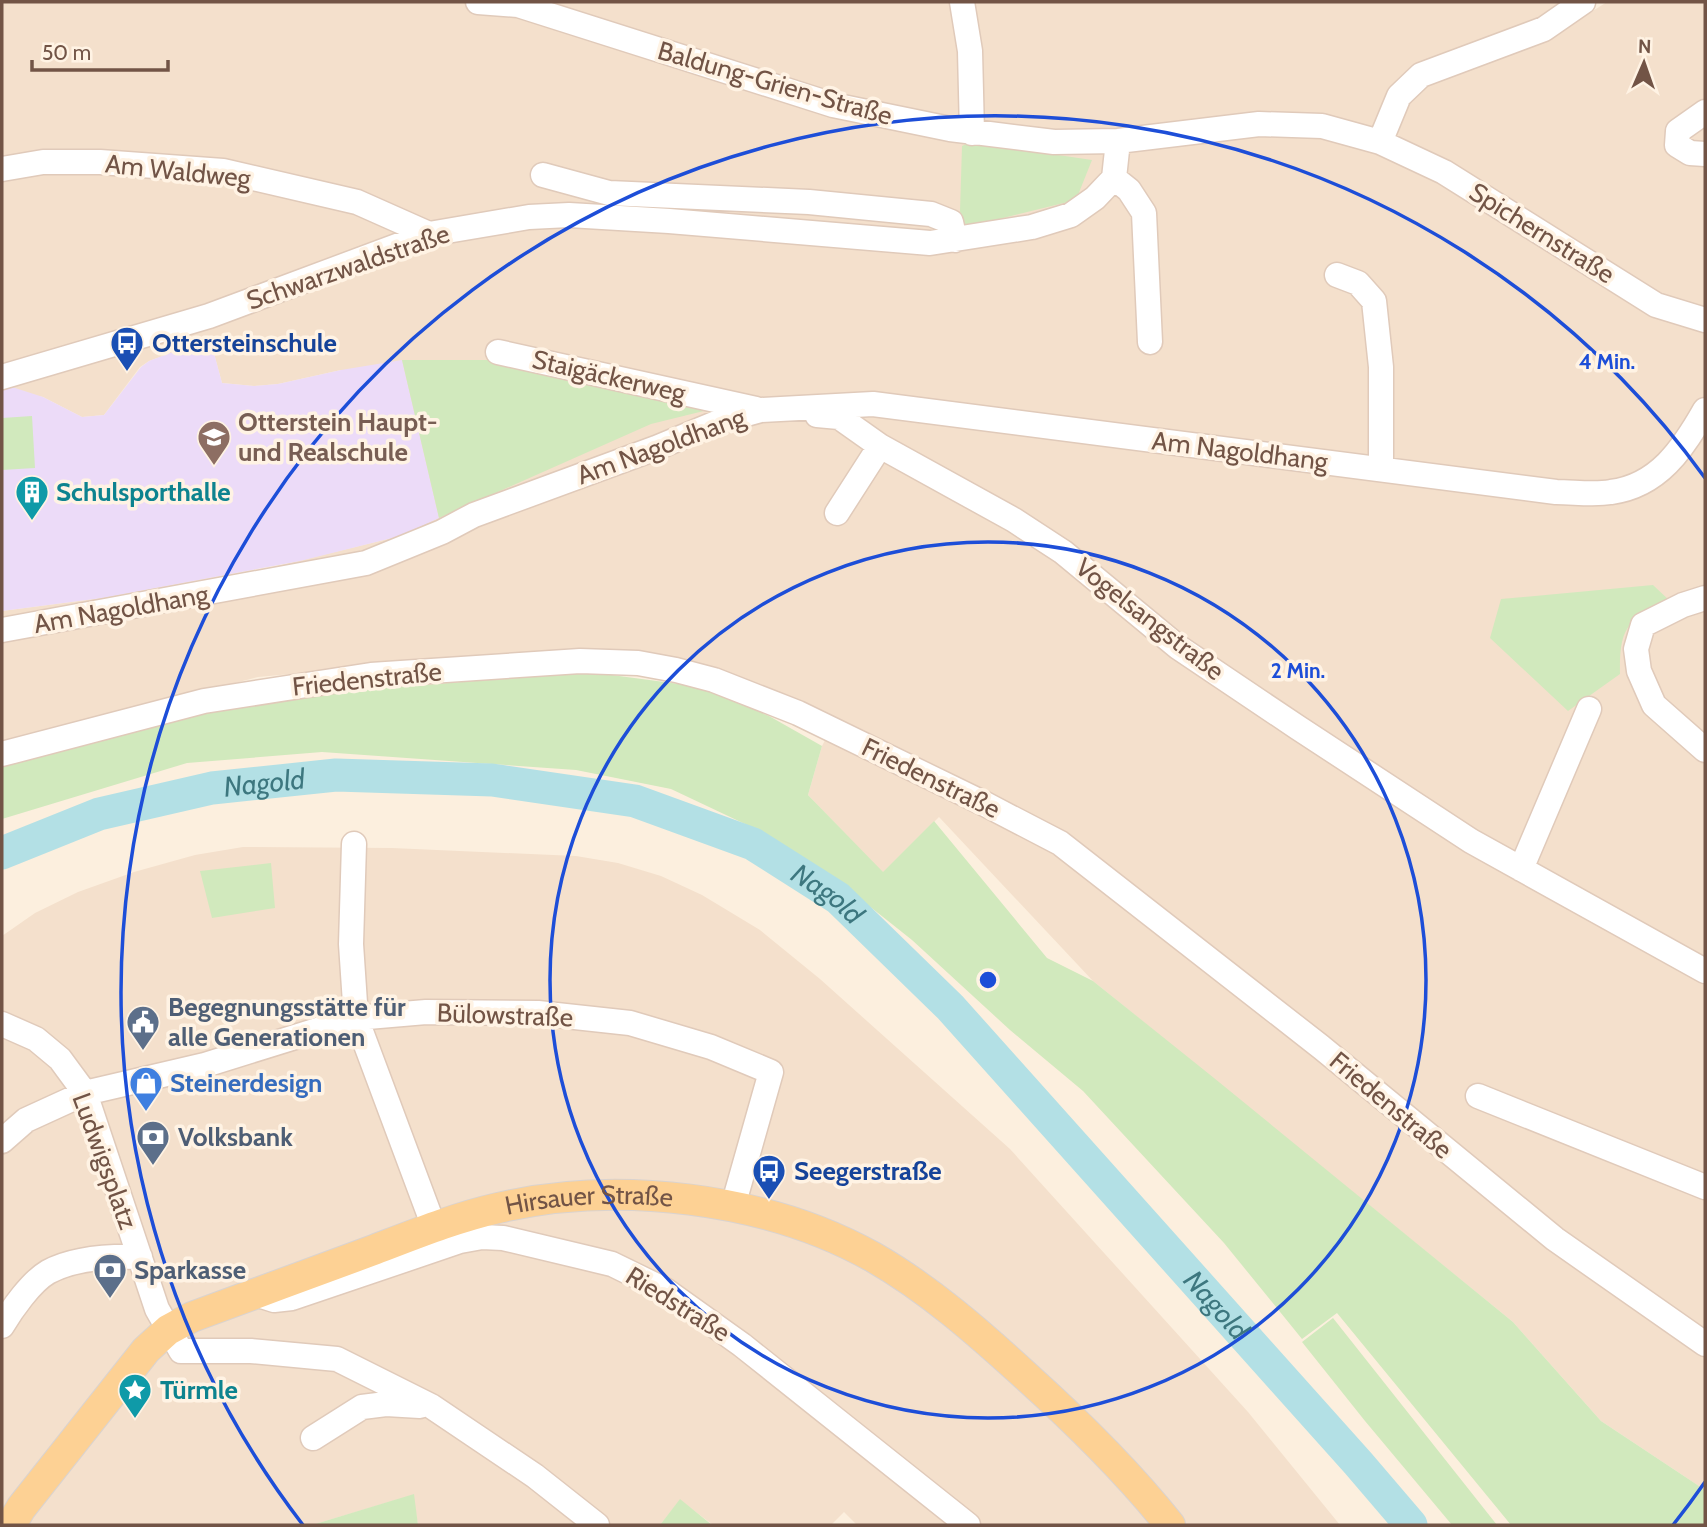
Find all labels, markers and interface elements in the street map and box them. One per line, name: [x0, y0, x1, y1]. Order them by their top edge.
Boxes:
scale bar: [32, 28, 168, 72]
north arrow: [1609, 28, 1679, 98]
street label: Baldung-Grien-Straße: [654, 34, 896, 132]
text: N: [1637, 35, 1652, 58]
text: 50 m: [42, 40, 91, 65]
street label: Am Waldweg: [104, 147, 253, 195]
street label: Spichernstraße: [1463, 176, 1621, 290]
street label: Schwarzwaldstraße: [242, 217, 454, 317]
bus stop icon: Ottersteinschule: [108, 324, 146, 373]
place label: Ottersteinschule: [152, 327, 337, 359]
street label: Staigäckerweg: [529, 343, 690, 409]
text: 4 Min.: [1579, 349, 1635, 374]
street label: Am Nagoldhang: [572, 400, 751, 491]
place label: Otterstein Haupt- und Realschule: [238, 406, 438, 468]
school or university icon: Otterstein Haupt- und Realschule: [195, 418, 233, 467]
street label: Am Nagoldhang: [1150, 424, 1331, 478]
building icon: Schulsporthalle: [13, 473, 51, 522]
place label: Schulsporthalle: [56, 476, 231, 508]
street label: Vogelsangstraße: [1069, 551, 1231, 687]
street label: Am Nagoldhang: [31, 578, 212, 640]
street label: Friedenstraße: [291, 655, 443, 703]
text: 2 Min.: [1271, 658, 1325, 683]
street label: Friedenstraße: [857, 731, 1005, 825]
water label: Nagold: [222, 761, 308, 804]
water label: Nagold: [785, 856, 872, 932]
centre of rings: [976, 968, 1000, 992]
place label: Begegnungsstätte für alle Generationen: [168, 991, 406, 1053]
street label: Bülowstraße: [436, 997, 574, 1033]
public building icon: Begegnungsstätte für alle Generationen: [124, 1003, 162, 1052]
street label: Friedenstraße: [1323, 1045, 1459, 1165]
shop icon: Steinerdesign: [127, 1064, 165, 1113]
place label: Steinerdesign: [170, 1067, 322, 1099]
street label: Ludwigsplatz: [66, 1088, 144, 1234]
bank icon: Volksbank: [134, 1118, 172, 1167]
place label: Volksbank: [178, 1121, 293, 1153]
bus stop icon: Seegerstraße: [750, 1152, 788, 1201]
place label: Seegerstraße: [794, 1155, 942, 1187]
street label: Hirsauer Straße: [502, 1179, 674, 1222]
bank icon: Sparkasse: [91, 1251, 129, 1300]
place label: Sparkasse: [134, 1254, 246, 1286]
street label: Riedstraße: [620, 1259, 736, 1349]
water label: Nagold: [1177, 1263, 1257, 1348]
place icon: Türmle: [116, 1371, 154, 1420]
place label: Türmle: [160, 1374, 238, 1406]

